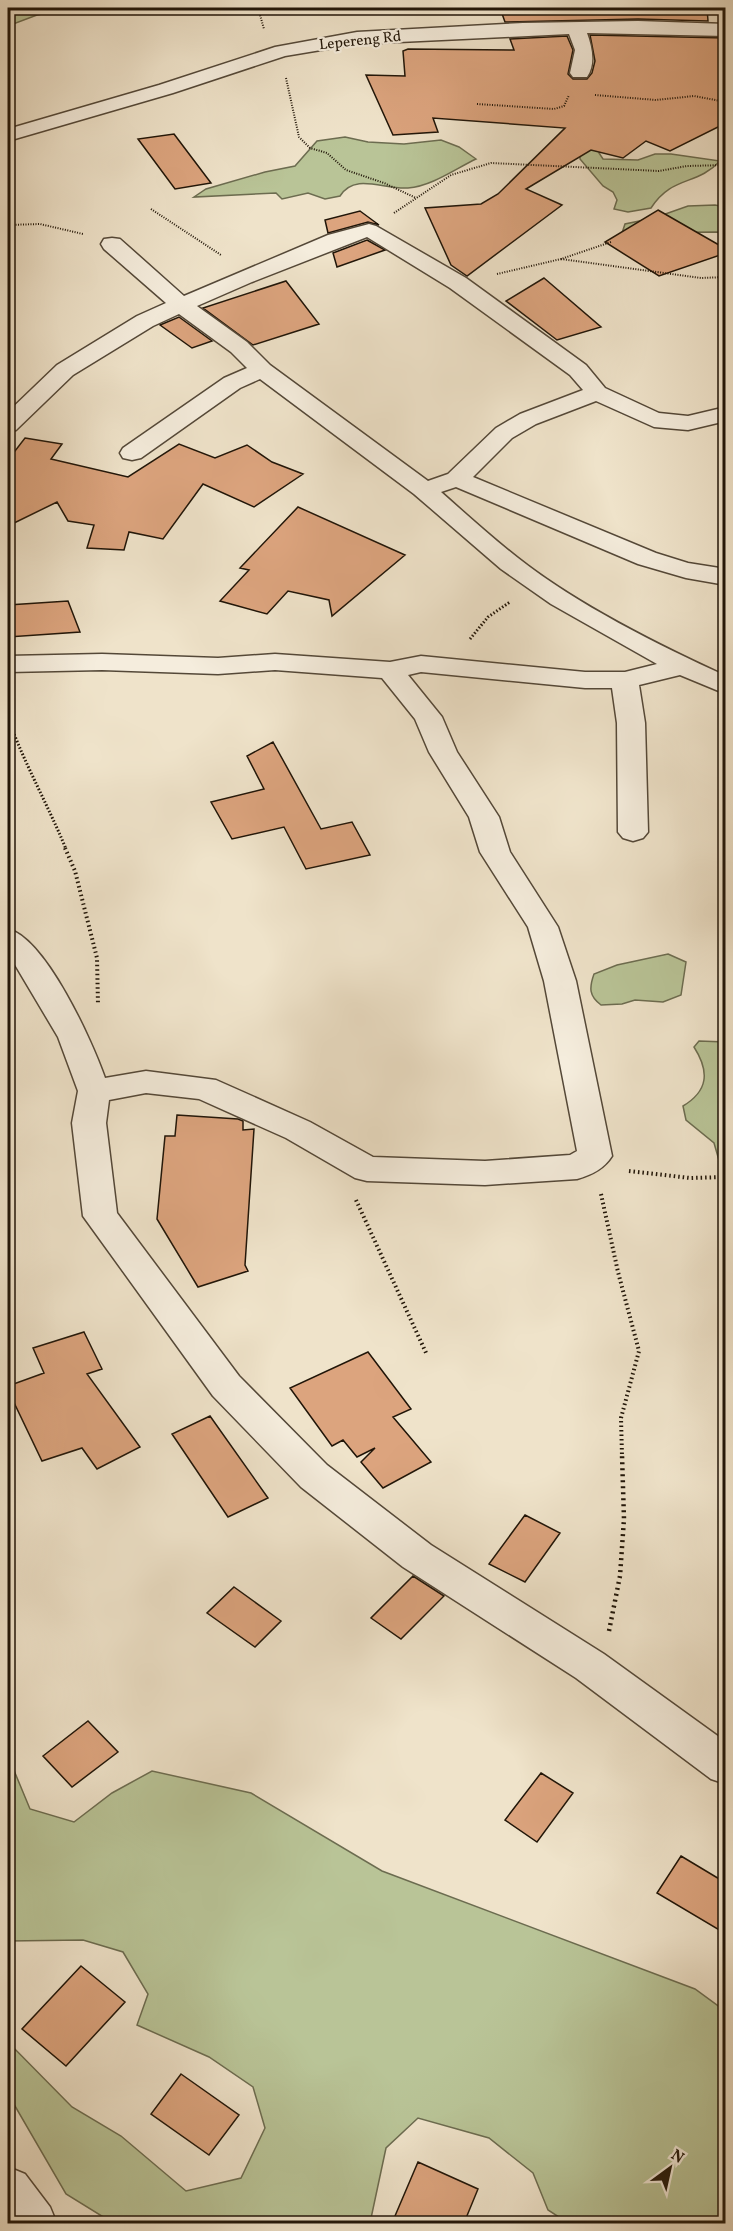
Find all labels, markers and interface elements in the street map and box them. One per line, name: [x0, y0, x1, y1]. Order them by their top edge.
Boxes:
street label: Lepereng Rd: [318, 27, 402, 56]
north arrow: [640, 2138, 700, 2198]
text: N: [666, 2145, 688, 2170]

